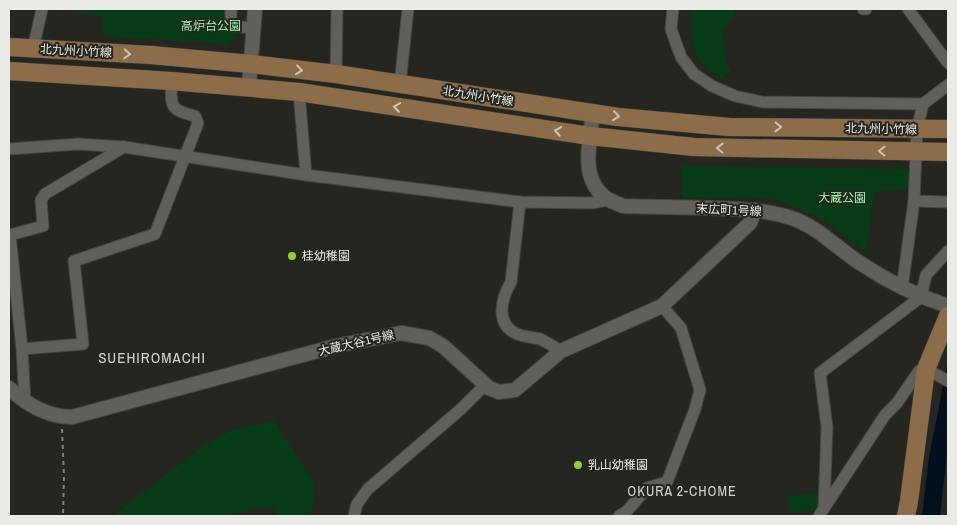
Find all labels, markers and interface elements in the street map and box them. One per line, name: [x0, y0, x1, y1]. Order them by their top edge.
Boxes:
park label: 高炉台公園: [181, 18, 241, 34]
street label: 北九州小竹線: [40, 41, 112, 61]
one-way arrow: [124, 48, 132, 59]
one-way arrow: [296, 64, 304, 75]
street label: 北九州小竹線: [441, 82, 515, 110]
one-way arrow: [393, 102, 401, 113]
one-way arrow: [612, 110, 620, 121]
street label: 北九州小竹線: [845, 120, 917, 138]
one-way arrow: [774, 122, 782, 132]
one-way arrow: [554, 127, 562, 137]
one-way arrow: [715, 143, 723, 153]
one-way arrow: [878, 146, 886, 156]
park label: 大蔵公園: [818, 190, 866, 206]
street label: 末広町1号線: [696, 200, 762, 220]
place label: 桂幼稚園: [302, 248, 350, 264]
marker: 桂幼稚園: [286, 250, 298, 262]
street label: 大蔵大谷1号線: [316, 326, 396, 360]
district label: SUEHIROMACHI: [98, 347, 206, 368]
place label: 乳山幼稚園: [588, 457, 648, 473]
marker: 乳山幼稚園: [572, 459, 584, 471]
district label: OKURA 2-CHOME: [627, 482, 737, 500]

